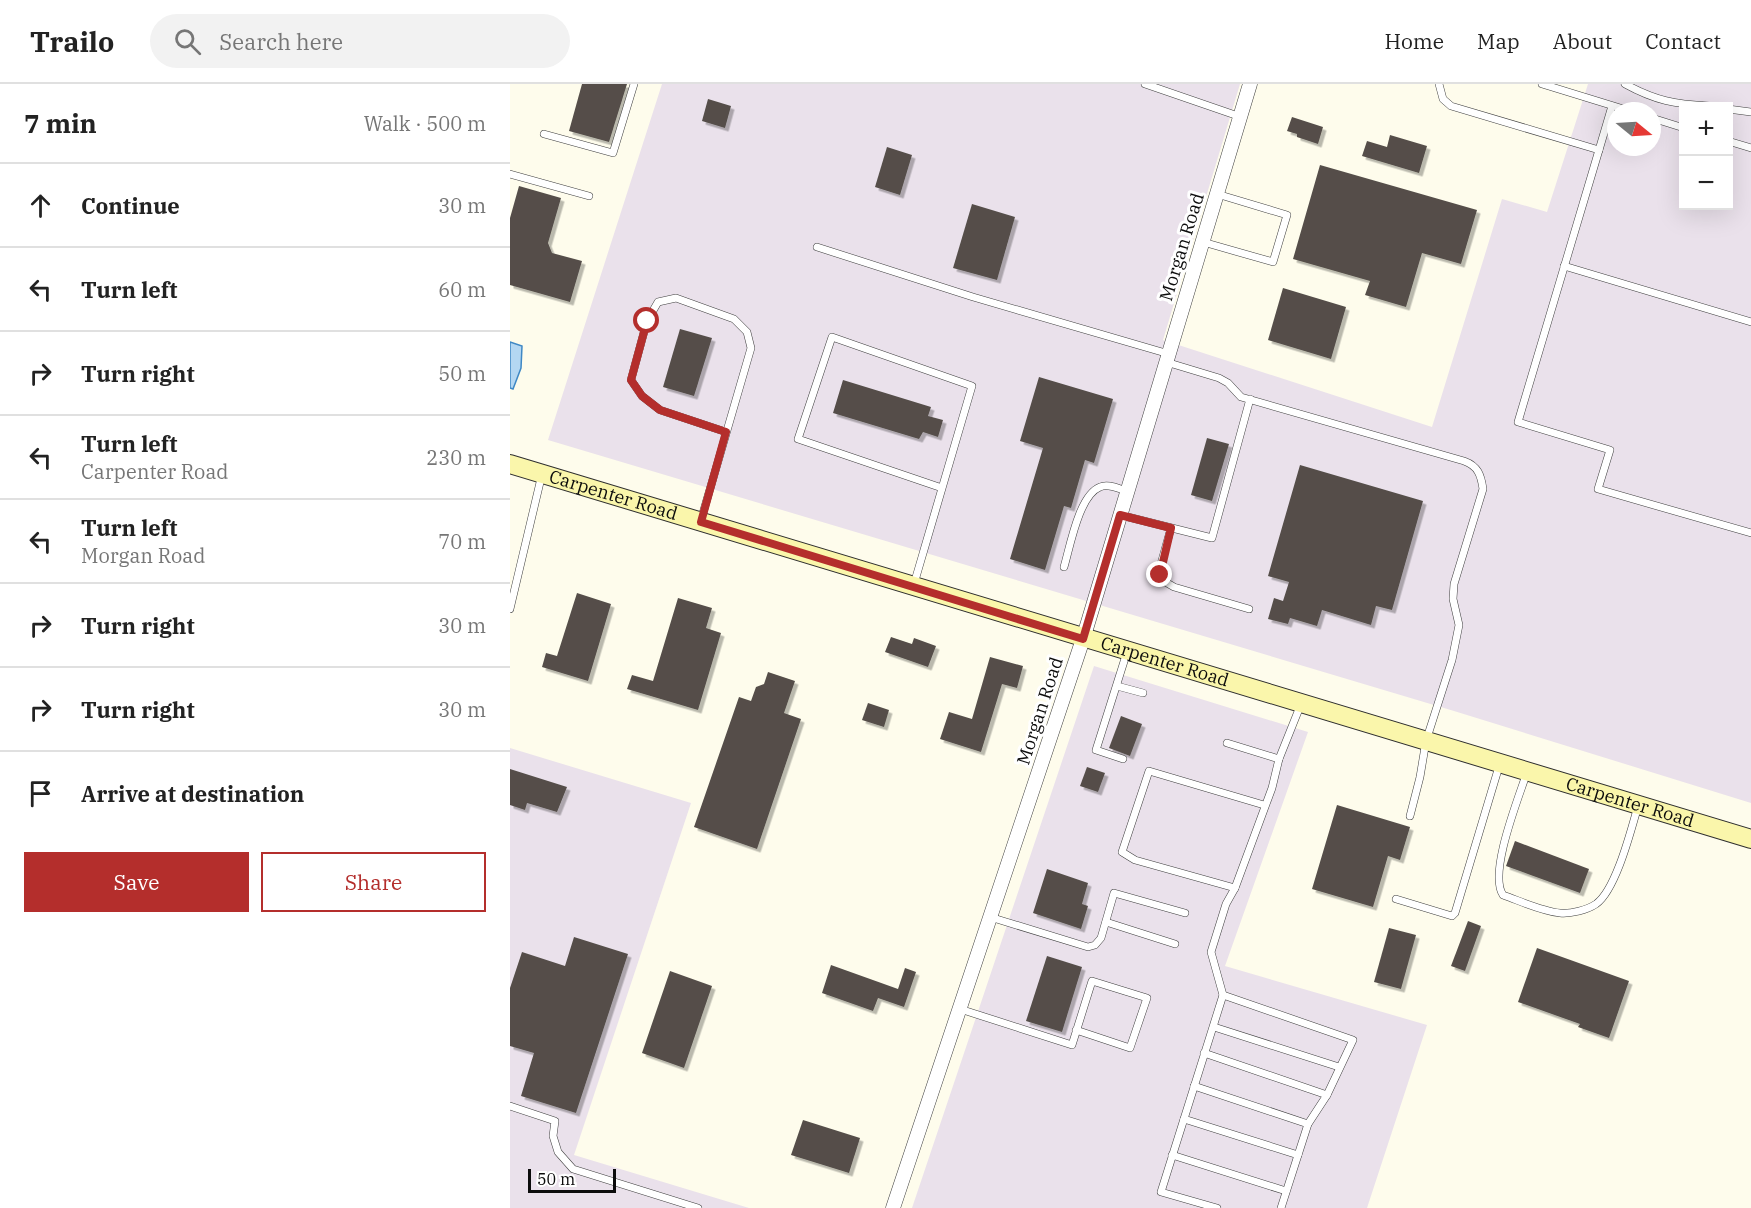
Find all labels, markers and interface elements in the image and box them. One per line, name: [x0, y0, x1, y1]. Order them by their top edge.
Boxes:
search box: [150, 14, 570, 68]
text: Trailo: [30, 23, 114, 60]
icon: search: [171, 25, 204, 58]
text: Search here: [219, 27, 343, 56]
text: Home: [1384, 27, 1444, 55]
text: Map: [1477, 27, 1520, 55]
text: About: [1553, 27, 1612, 55]
text: Contact: [1645, 27, 1721, 55]
north arrow: [1607, 102, 1661, 156]
map controls: [1679, 102, 1733, 210]
button: +: [1679, 102, 1733, 156]
text: 7 min: [24, 106, 97, 140]
text: Walk · 500 m: [364, 110, 486, 137]
button: −: [1679, 156, 1733, 210]
icon: ahead: [24, 189, 57, 222]
street label: Morgan Road: [1154, 190, 1209, 304]
text: Continue: [81, 191, 180, 220]
text: 30 m: [438, 192, 486, 219]
icon: left: [24, 273, 57, 306]
text: Turn left: [81, 275, 177, 304]
text: 60 m: [438, 276, 486, 303]
route start: [633, 307, 659, 333]
icon: right: [24, 357, 57, 390]
text: Turn right: [81, 359, 195, 388]
text: 50 m: [438, 360, 486, 387]
text: Turn left: [81, 429, 177, 458]
icon: left: [24, 441, 57, 474]
text: 230 m: [426, 444, 486, 471]
text: Carpenter Road: [81, 458, 229, 485]
street label: Carpenter Road: [547, 465, 680, 525]
text: Turn left: [81, 513, 177, 542]
icon: left: [24, 525, 57, 558]
text: 70 m: [438, 528, 486, 555]
text: Morgan Road: [81, 542, 205, 569]
route end: [1146, 561, 1172, 587]
icon: right: [24, 609, 57, 642]
text: Turn right: [81, 611, 195, 640]
text: 30 m: [438, 612, 486, 639]
street label: Carpenter Road: [1098, 631, 1232, 692]
street label: Morgan Road: [1011, 654, 1068, 768]
icon: right: [24, 693, 57, 726]
text: Turn right: [81, 695, 195, 724]
text: 30 m: [438, 696, 486, 723]
street label: Carpenter Road: [1563, 772, 1697, 832]
icon: arrive: [24, 777, 57, 810]
text: Arrive at destination: [81, 779, 304, 808]
button: Save: [24, 852, 249, 912]
button: Share: [261, 852, 486, 912]
scale bar: [528, 1166, 616, 1194]
text: 50 m: [537, 1169, 575, 1189]

